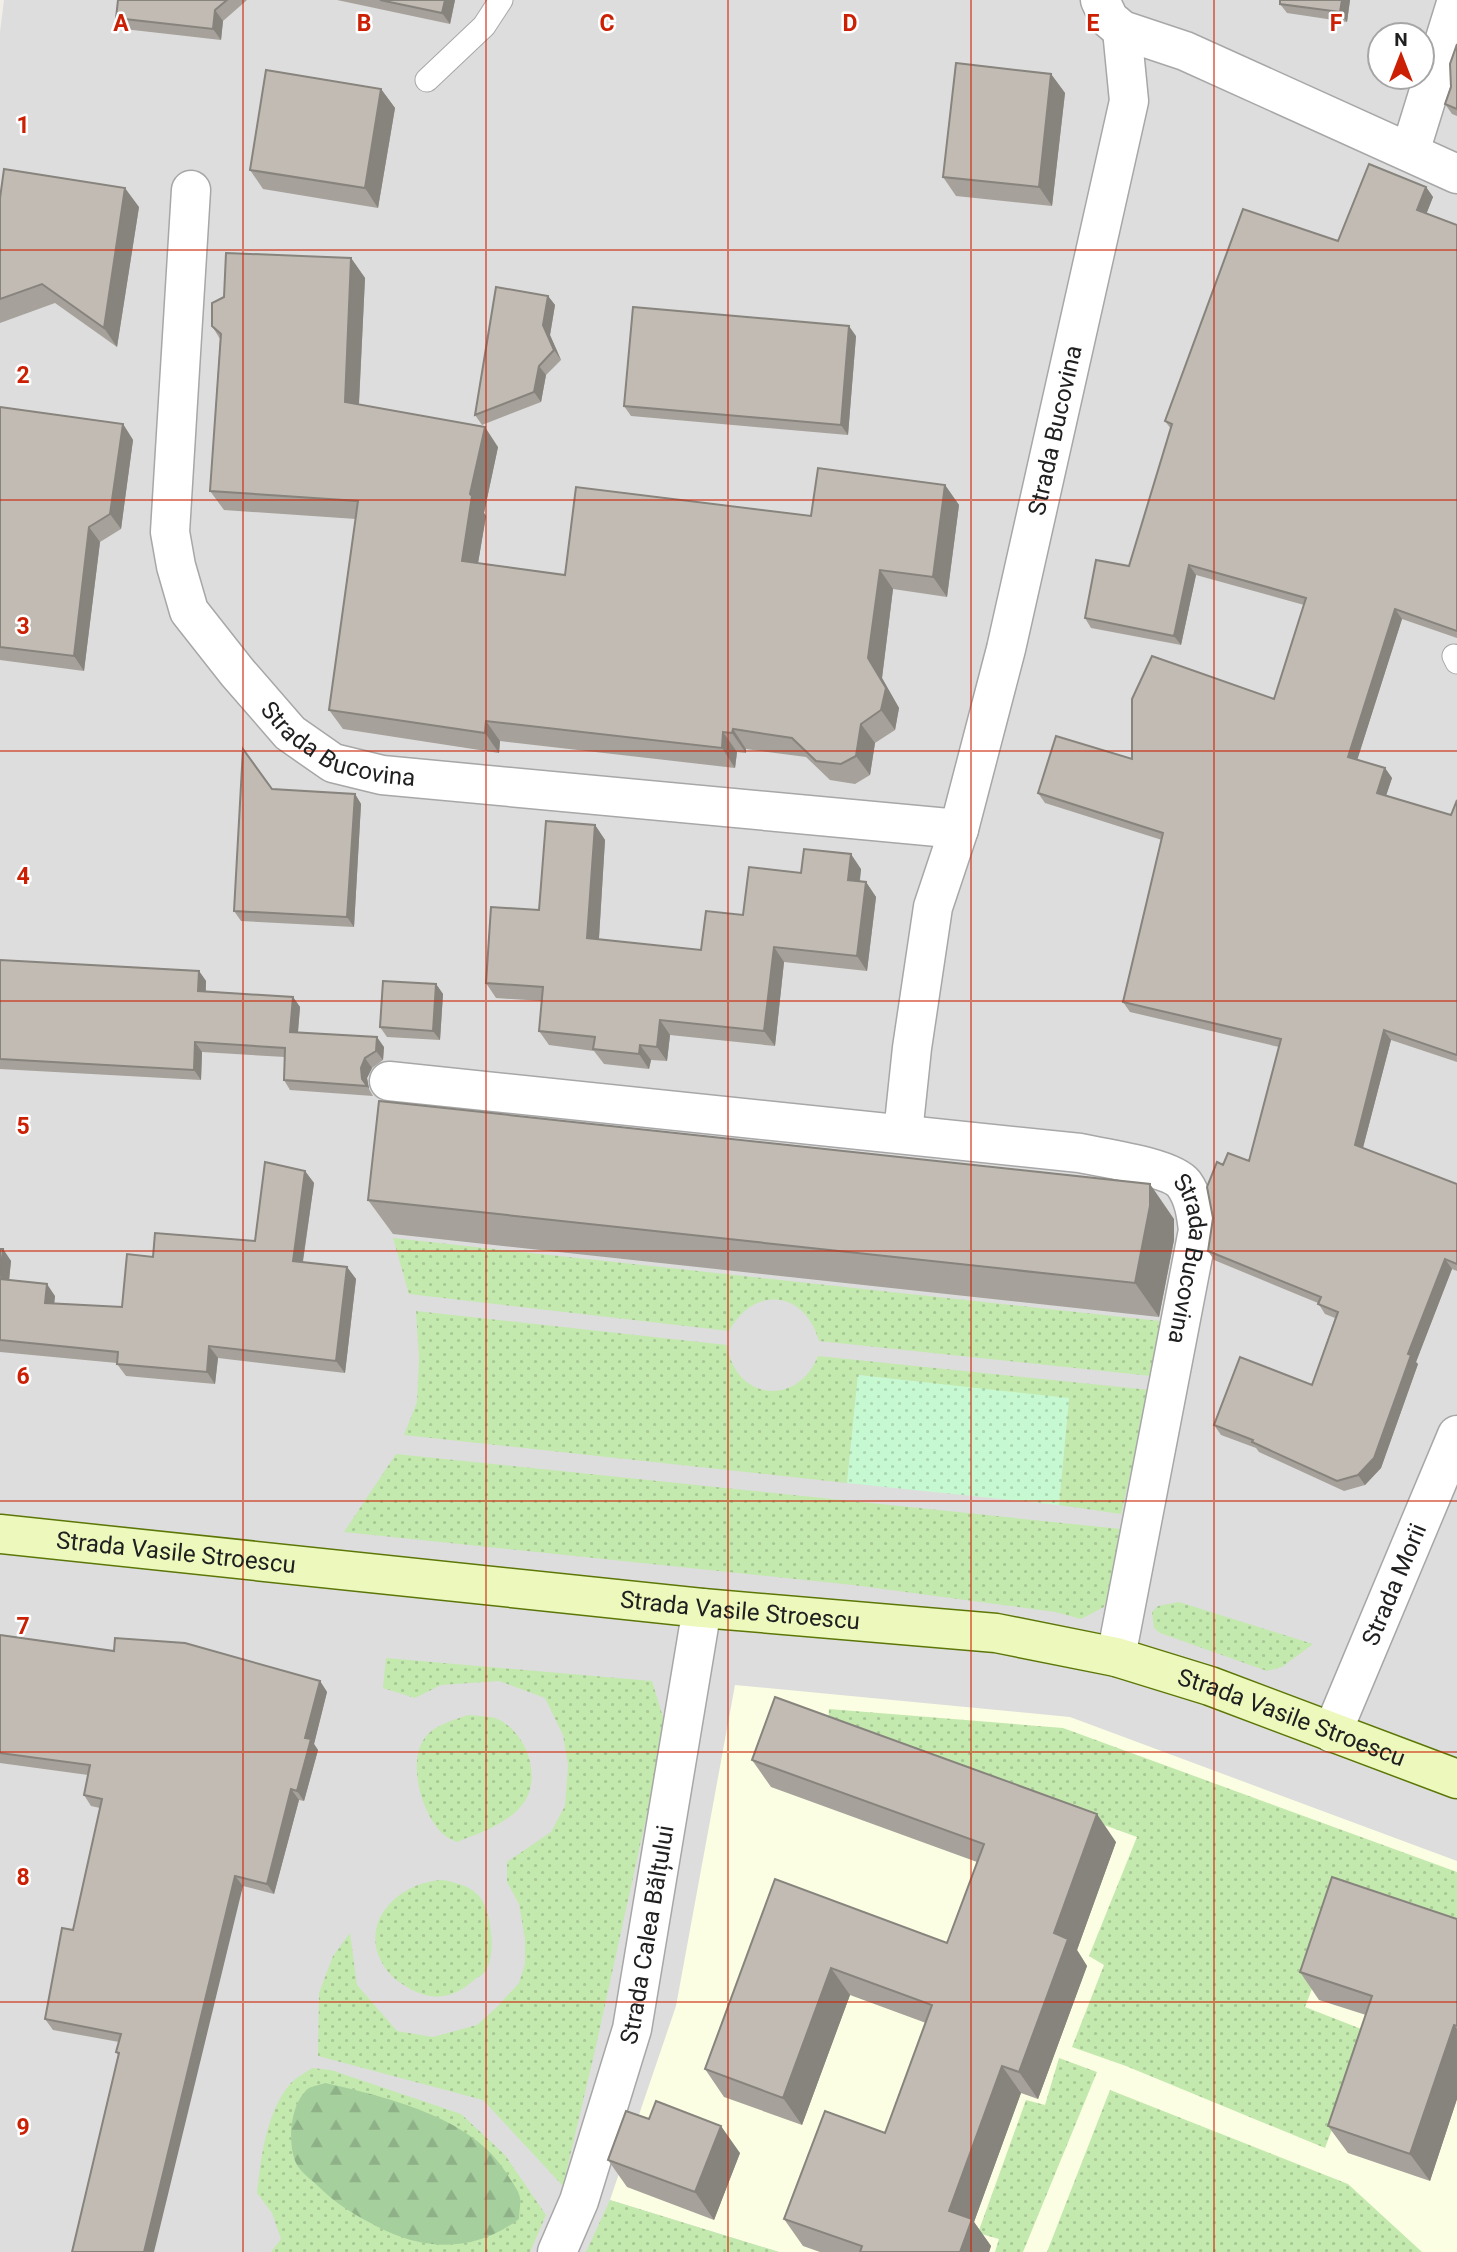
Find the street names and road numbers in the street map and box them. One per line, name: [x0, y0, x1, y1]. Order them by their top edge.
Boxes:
street label: Strada Bucovina: [1022, 343, 1088, 518]
street label: Strada Bucovina: [255, 696, 417, 792]
street label: Strada Bucovina: [1162, 1168, 1212, 1346]
street label: Strada Morii: [1356, 1519, 1432, 1650]
street label: Strada Vasile Stroescu: [55, 1526, 297, 1579]
street label: Strada Vasile Stroescu: [619, 1585, 861, 1635]
street label: Strada Vasile Stroescu: [1174, 1663, 1409, 1772]
street label: Strada Calea Bălțului: [614, 1823, 680, 2048]

